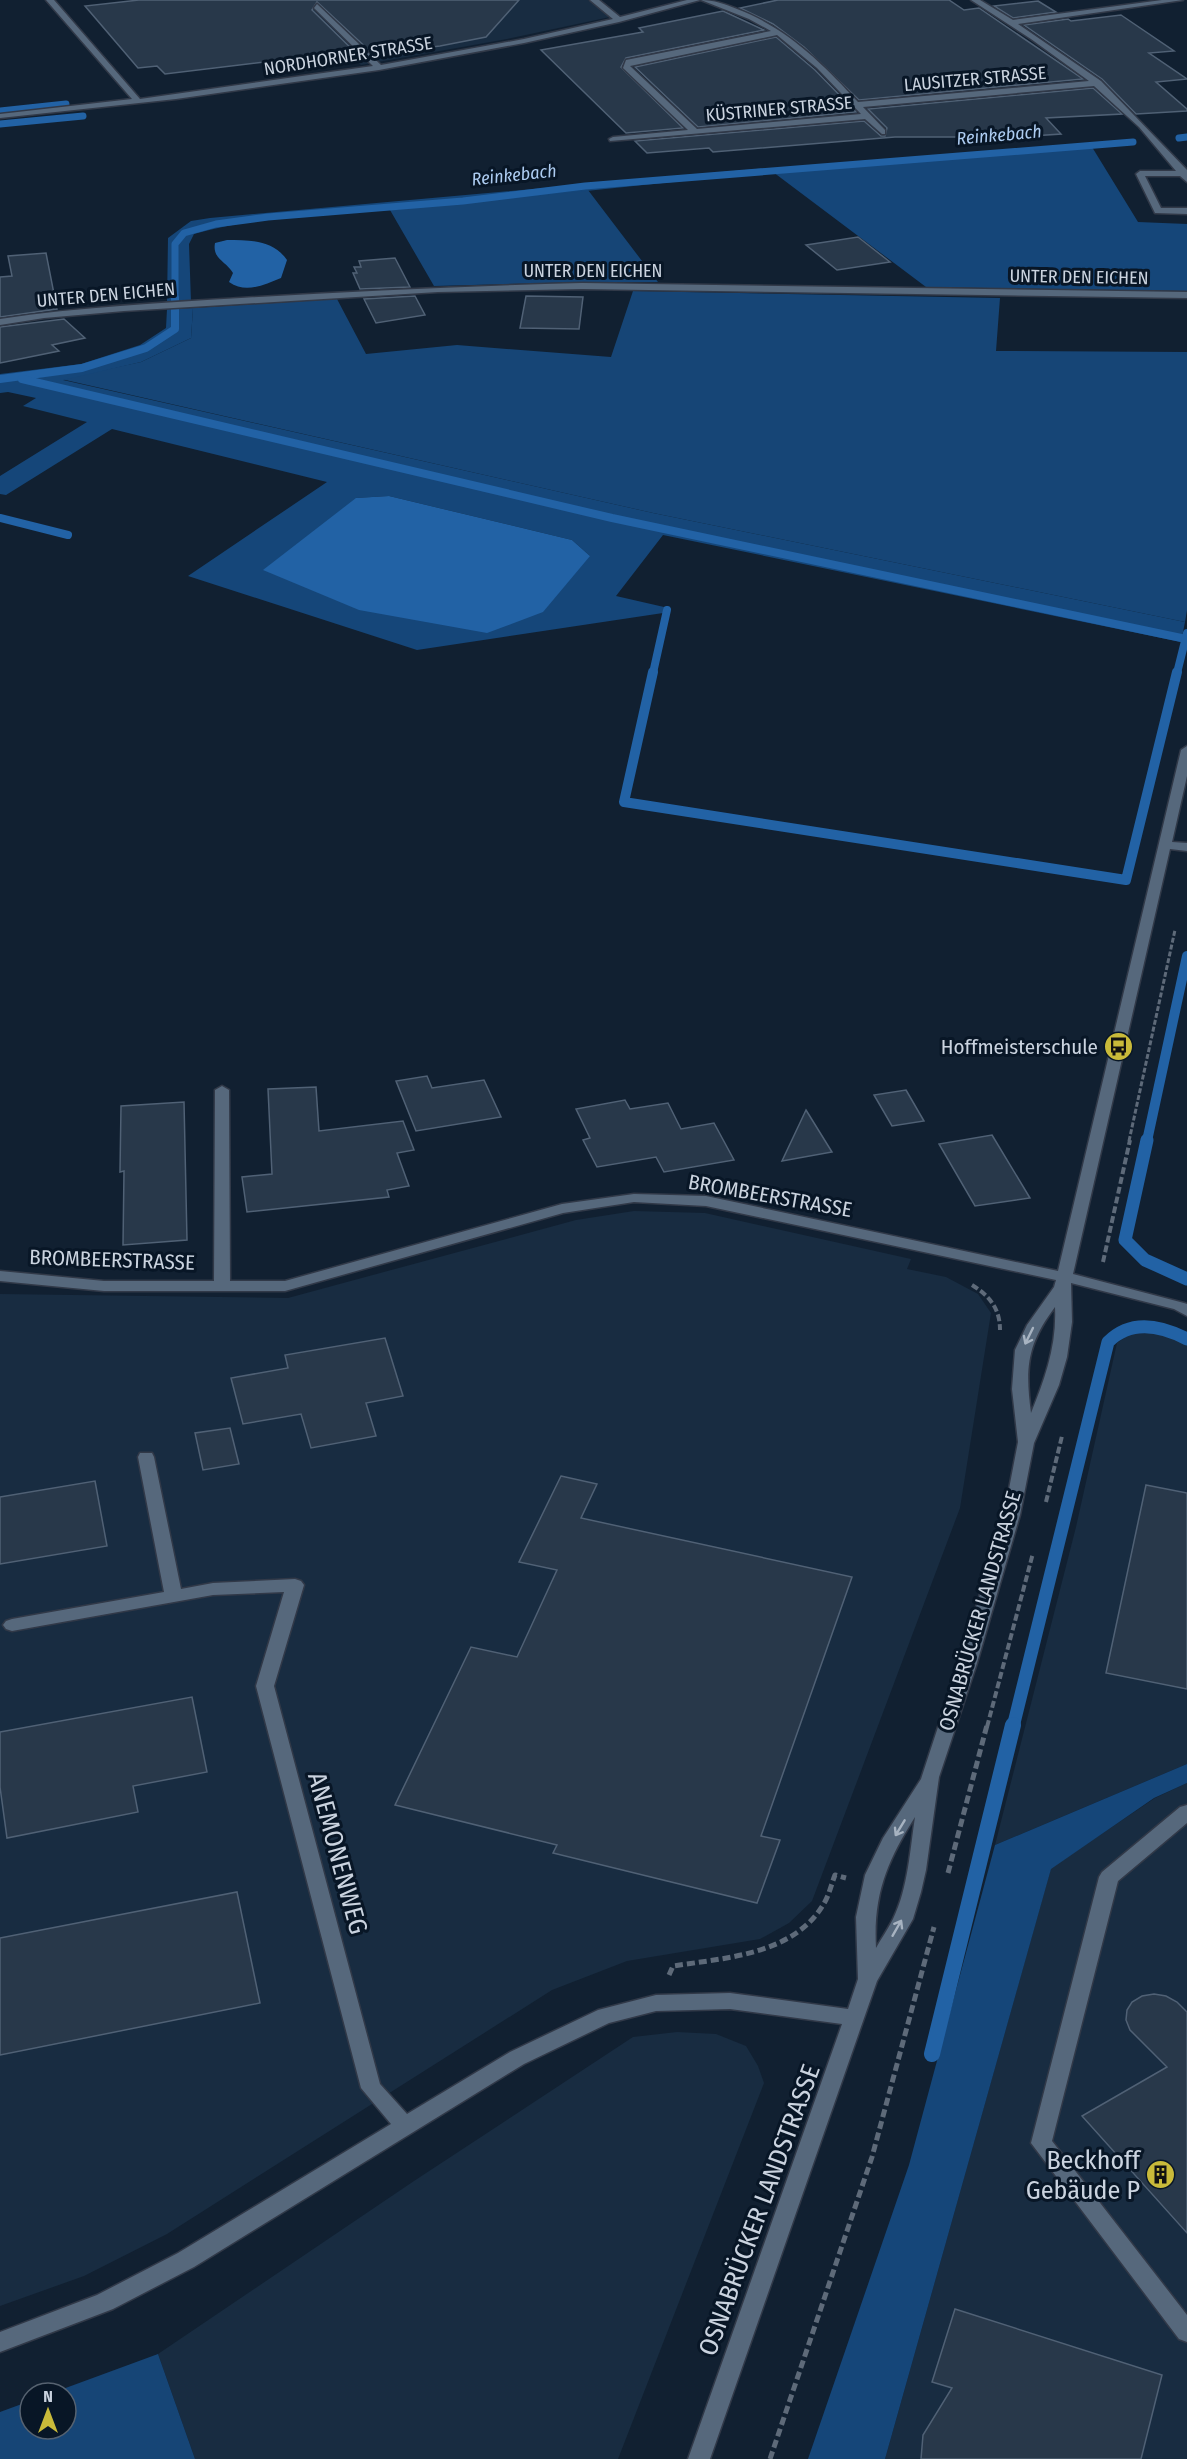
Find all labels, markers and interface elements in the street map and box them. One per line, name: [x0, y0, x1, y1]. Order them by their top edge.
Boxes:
street label: NORDHORNER STRASSE: [262, 32, 434, 80]
street label: LAUSITZER STRASSE: [903, 62, 1047, 96]
street label: KÜSTRINER STRASSE: [705, 92, 853, 126]
water label: Reinkebach: [956, 120, 1042, 150]
water label: Reinkebach: [470, 160, 558, 190]
street label: UNTER DEN EICHEN: [524, 260, 662, 282]
street label: UNTER DEN EICHEN: [1009, 265, 1149, 289]
street label: UNTER DEN EICHEN: [36, 278, 176, 312]
bus stop icon: Hoffmeisterschule: [1103, 1031, 1135, 1063]
place label: Hoffmeisterschule: [941, 1034, 1098, 1060]
street label: BROMBEERSTRASSE: [686, 1169, 854, 1223]
street label: BROMBEERSTRASSE: [29, 1244, 195, 1276]
one-way arrow: [1023, 1327, 1035, 1345]
street label: OSNABRÜCKER LANDSTRASSE: [933, 1488, 1027, 1734]
street label: ANEMONENWEG: [301, 1769, 374, 1937]
one-way arrow: [894, 1819, 906, 1836]
one-way arrow: [892, 1920, 904, 1937]
street label: OSNABRÜCKER LANDSTRASSE: [692, 2060, 827, 2360]
place label: Beckhoff Gebäude P: [1026, 2145, 1142, 2206]
building icon: Beckhoff Gebäude P: [1145, 2159, 1177, 2191]
north arrow: [18, 2381, 78, 2441]
text: N: [43, 2387, 53, 2406]

